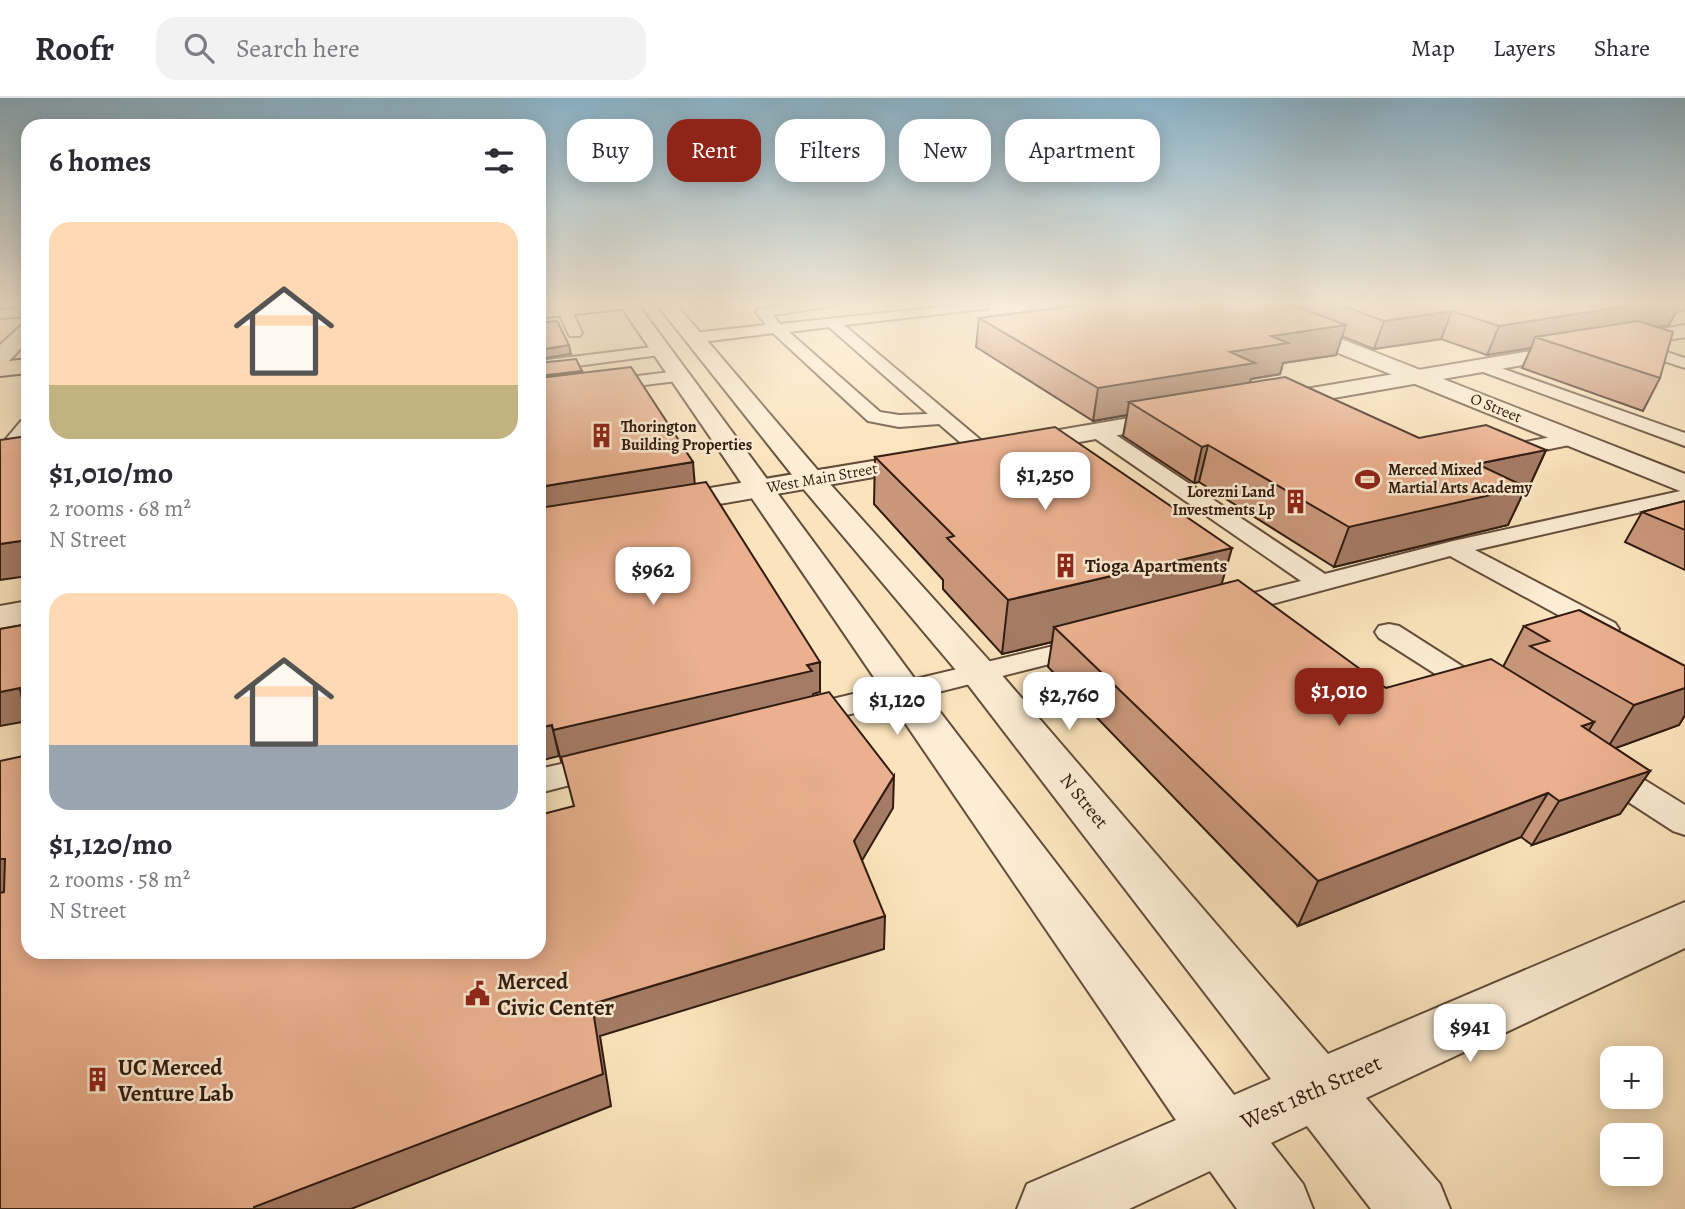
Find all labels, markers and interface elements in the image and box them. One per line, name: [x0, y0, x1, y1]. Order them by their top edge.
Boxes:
search box: [156, 17, 646, 80]
text: Roofr: [35, 26, 114, 71]
icon: search: [180, 29, 218, 67]
text: Search here: [236, 31, 360, 66]
text: Map: [1411, 32, 1455, 64]
text: Layers: [1493, 32, 1556, 64]
text: Share: [1594, 32, 1650, 64]
chip: Buy: [567, 119, 653, 182]
chip: Rent: [667, 119, 761, 182]
chip: Filters: [775, 119, 885, 182]
chip: New: [899, 119, 991, 182]
chip: Apartment: [1005, 119, 1160, 182]
text: 6 homes: [49, 141, 151, 181]
icon: filters: [480, 142, 518, 180]
icon: home: [221, 268, 347, 394]
street label: O Street: [1467, 388, 1525, 428]
place label: Thorington Building Properties: [621, 416, 752, 456]
building icon: Thorington Building Properties: [587, 422, 615, 450]
pin: $1,250: [988, 452, 1102, 512]
text: $1,010/mo: [49, 453, 173, 493]
street label: West Main Street: [764, 457, 879, 499]
text: $1,250: [1016, 459, 1074, 490]
place label: Merced Mixed Martial Arts Academy: [1388, 459, 1532, 499]
sports icon: Merced Mixed Martial Arts Academy: [1354, 465, 1382, 493]
place label: Lorezni Land Investments Lp: [1173, 481, 1275, 521]
building icon: Lorezni Land Investments Lp: [1281, 487, 1309, 515]
text: 2 rooms · 68 m²: [49, 493, 191, 524]
text: N Street: [49, 524, 127, 555]
pin: $962: [612, 547, 694, 607]
building icon: Tioga Apartments: [1051, 552, 1079, 580]
place label: Tioga Apartments: [1085, 553, 1228, 579]
text: $962: [631, 554, 675, 585]
icon: home: [221, 639, 347, 765]
pin: $1,010: [1282, 668, 1396, 728]
pin: $2,760: [1012, 672, 1126, 732]
text: $1,010: [1311, 675, 1367, 706]
pin: $1,120: [840, 678, 954, 737]
text: $2,760: [1039, 679, 1099, 710]
text: $1,120: [869, 684, 925, 715]
street label: N Street: [1054, 768, 1114, 834]
text: $1,120/mo: [49, 824, 173, 864]
text: 2 rooms · 58 m²: [49, 864, 190, 895]
text: N Street: [49, 895, 127, 926]
place label: Merced Civic Center: [497, 966, 615, 1023]
public building icon: Merced Civic Center: [463, 980, 491, 1008]
pin: $941: [1429, 1004, 1511, 1064]
text: $941: [1450, 1011, 1490, 1042]
map controls: [1600, 1046, 1663, 1186]
button: +: [1600, 1046, 1663, 1109]
street label: West 18th Street: [1235, 1047, 1387, 1137]
place label: UC Merced Venture Lab: [117, 1052, 234, 1109]
building icon: UC Merced Venture Lab: [84, 1066, 112, 1094]
button: −: [1600, 1123, 1663, 1186]

